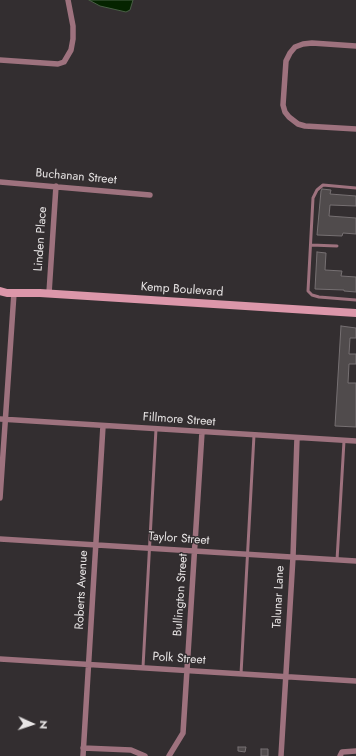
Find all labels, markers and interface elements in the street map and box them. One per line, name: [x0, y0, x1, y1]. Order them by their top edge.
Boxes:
street label: Buchanan Street: [35, 166, 117, 188]
street label: Linden Place: [32, 206, 50, 272]
street label: Kemp Boulevard: [140, 280, 224, 300]
street label: Fillmore Street: [142, 410, 216, 430]
street label: Taylor Street: [148, 530, 210, 548]
street label: Roberts Avenue: [73, 550, 91, 630]
street label: Bullington Street: [171, 553, 191, 637]
street label: Talunar Lane: [270, 565, 288, 629]
street label: Polk Street: [152, 650, 206, 668]
north arrow: [12, 704, 52, 744]
text: N: [36, 720, 52, 729]

